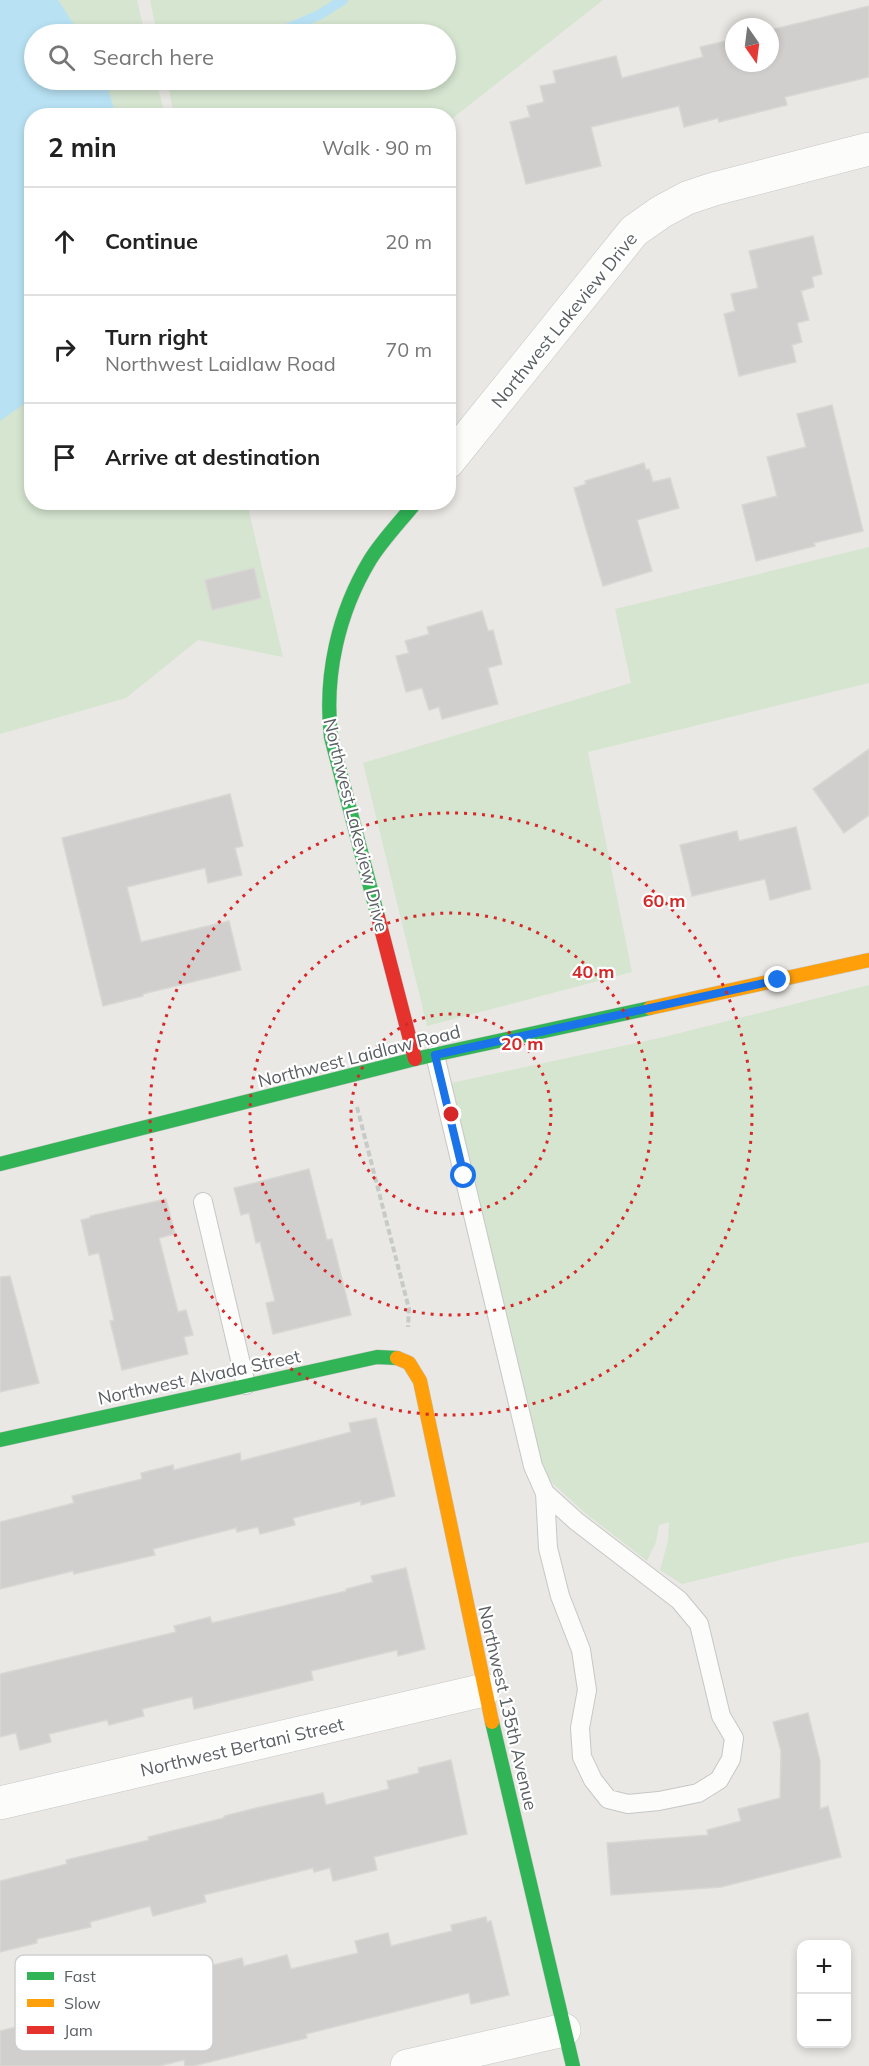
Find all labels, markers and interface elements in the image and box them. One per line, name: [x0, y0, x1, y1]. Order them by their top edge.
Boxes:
north arrow: [725, 18, 779, 72]
search box: [24, 24, 456, 90]
icon: search: [45, 41, 78, 74]
text: Search here: [93, 43, 214, 71]
text: 2 min: [48, 131, 117, 164]
text: Walk · 90 m: [322, 135, 432, 160]
icon: ahead: [48, 225, 81, 258]
text: Continue: [105, 227, 198, 255]
street label: Northwest Lakeview Drive: [486, 228, 642, 412]
text: 20 m: [385, 229, 432, 254]
text: Turn right: [105, 323, 208, 351]
icon: right: [48, 333, 81, 366]
text: 70 m: [385, 337, 432, 362]
text: Northwest Laidlaw Road: [105, 351, 336, 376]
icon: arrive: [48, 441, 81, 474]
text: Arrive at destination: [105, 443, 320, 471]
street label: Northwest Lakeview Drive: [318, 716, 394, 934]
text: 60 m: [643, 889, 685, 912]
text: 40 m: [572, 960, 614, 983]
route end: [764, 966, 790, 992]
street label: Northwest Laidlaw Road: [255, 1020, 463, 1092]
text: 20 m: [501, 1032, 543, 1055]
centre of rings: [441, 1104, 461, 1124]
route start: [450, 1162, 476, 1188]
street label: Northwest Alvada Street: [96, 1344, 302, 1410]
street label: Northwest 135th Avenue: [473, 1603, 543, 1813]
street label: Northwest Bertani Street: [138, 1712, 346, 1782]
map controls: [797, 1940, 851, 2048]
button: +: [797, 1940, 851, 1994]
legend: [15, 1955, 213, 2051]
text: Fast: [64, 1966, 96, 1986]
text: Slow: [64, 1993, 101, 2013]
button: −: [797, 1994, 851, 2048]
text: Jam: [64, 2020, 93, 2040]

